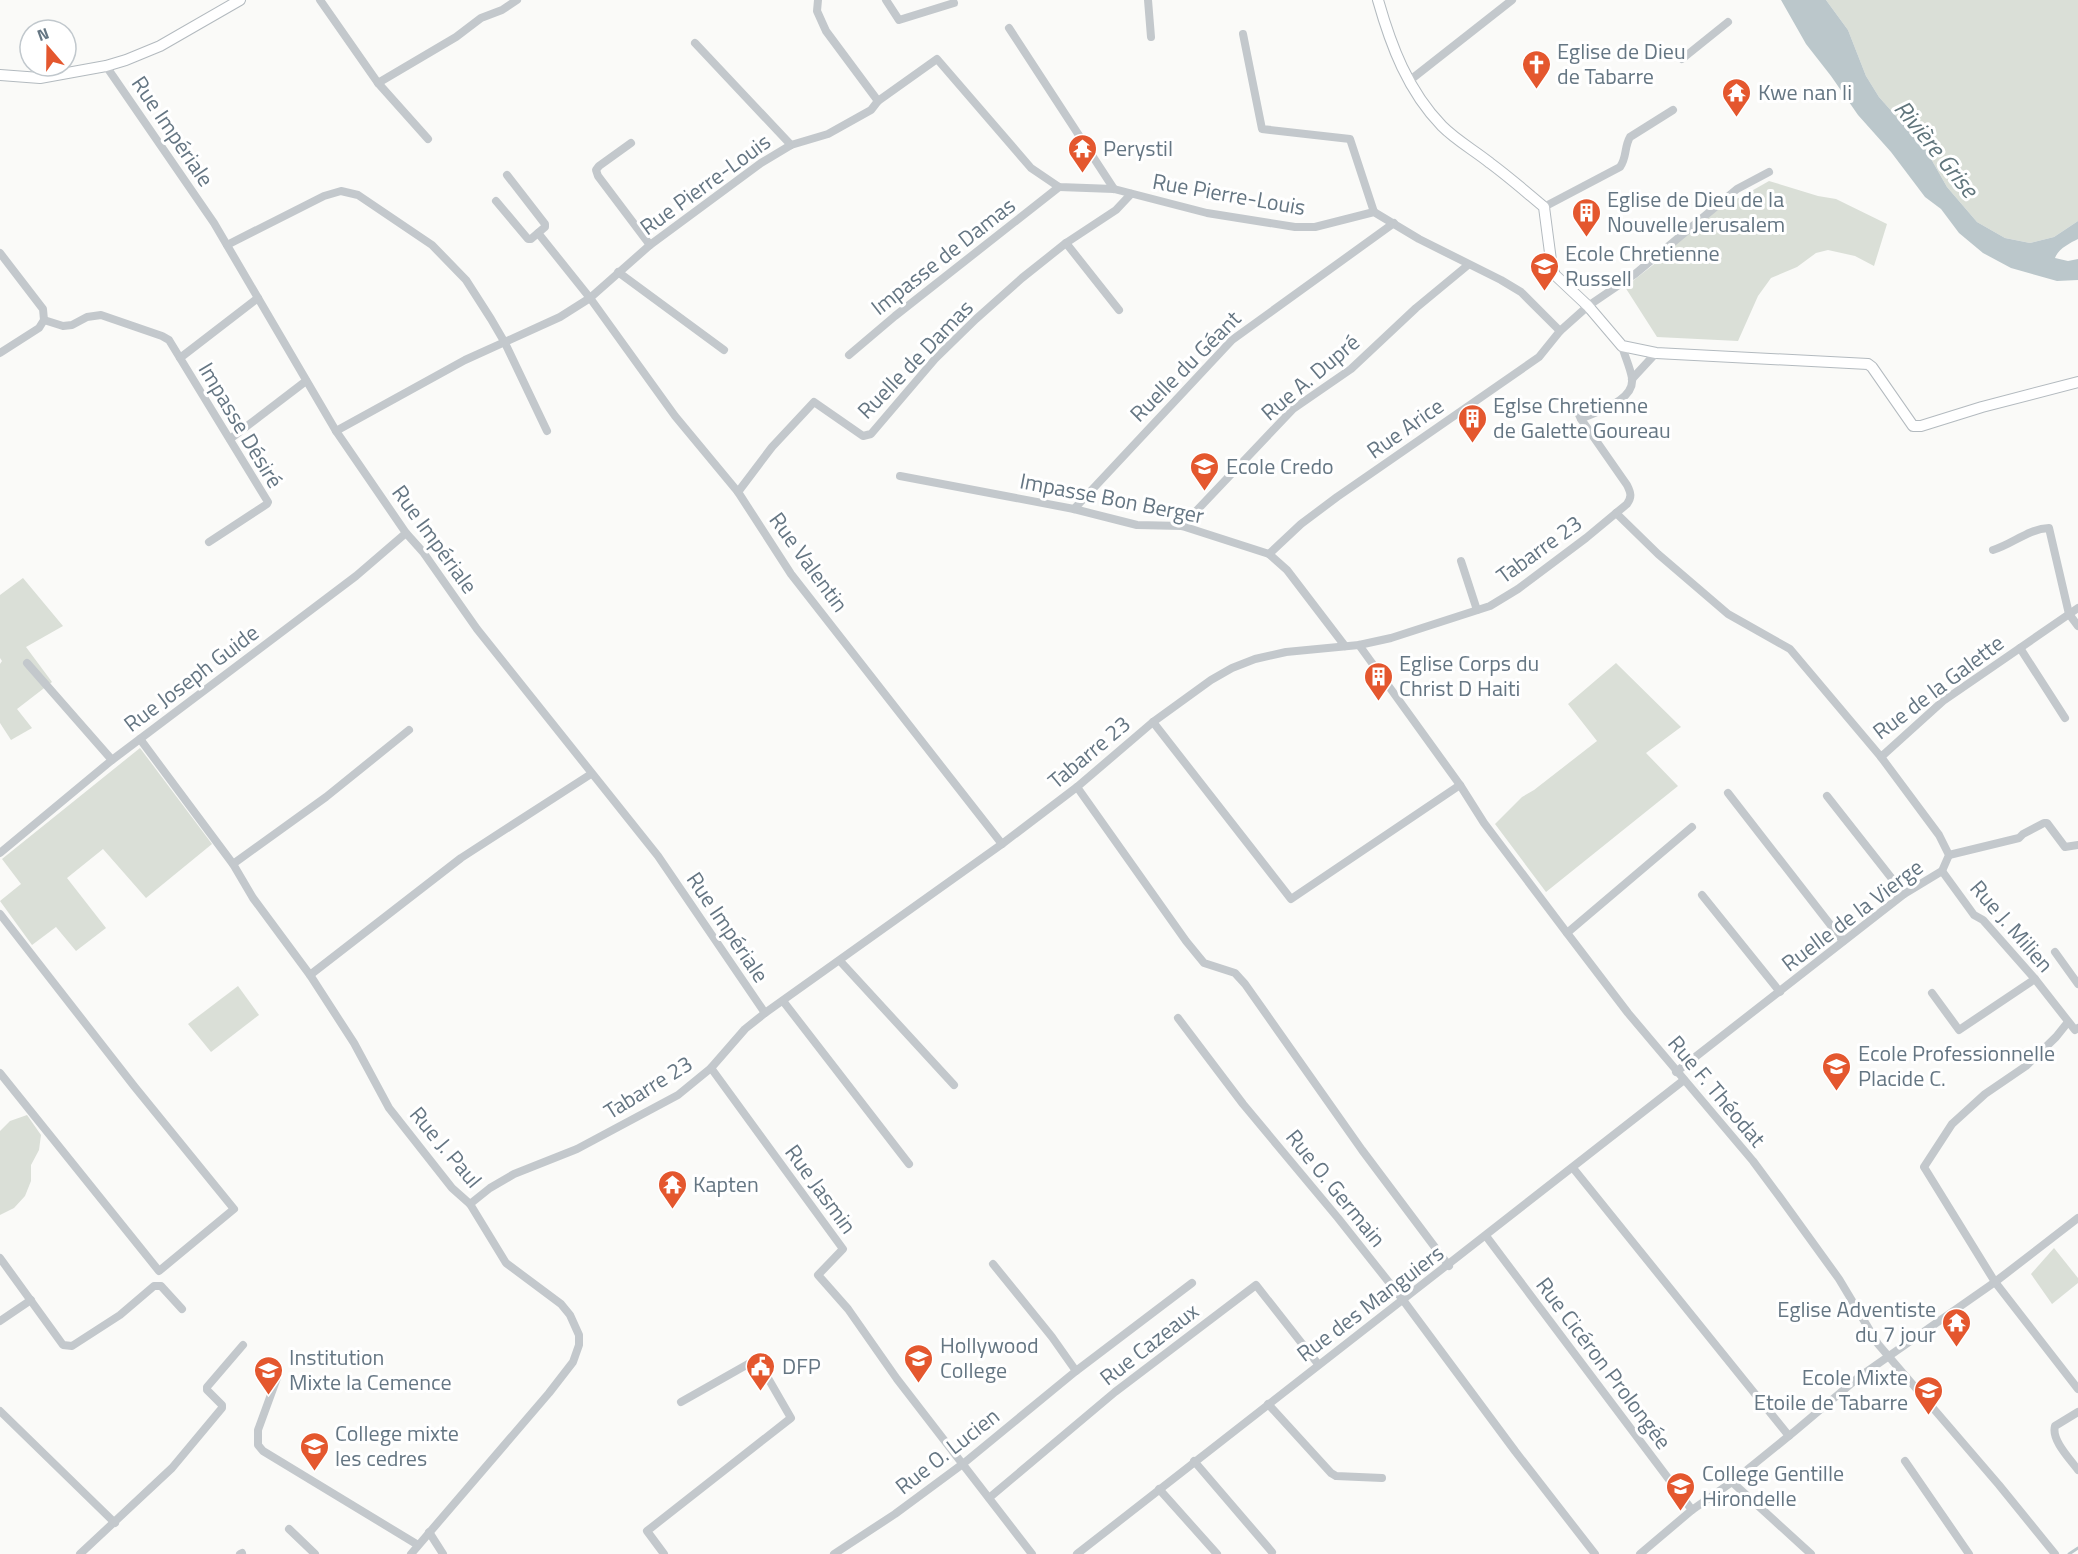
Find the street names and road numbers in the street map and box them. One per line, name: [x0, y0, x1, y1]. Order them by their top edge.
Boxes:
street label: Rue Impériale: [123, 69, 223, 193]
street label: Rue Pierre-Louis: [632, 125, 778, 243]
street label: Rue Pierre-Louis: [1150, 164, 1308, 224]
street label: Impasse de Damas: [863, 189, 1023, 323]
street label: Ruelle de Damas: [849, 291, 981, 427]
street label: Ruelle du Géant: [1121, 302, 1249, 430]
street label: Rue A. Dupré: [1253, 325, 1367, 429]
street label: Impasse Désiré: [190, 356, 292, 494]
street label: Rue Arice: [1360, 389, 1450, 467]
street label: Impasse Bon Berger: [1017, 463, 1207, 533]
street label: Rue Impériale: [384, 478, 486, 600]
street label: Rue Valentin: [761, 505, 857, 619]
street label: Tabarre 23: [1489, 506, 1589, 592]
street label: Rue Joseph Guide: [116, 616, 266, 740]
street label: Rue de la Galette: [1865, 626, 2011, 748]
street label: Tabarre 23: [1040, 707, 1138, 797]
street label: Ruelle de la Vierge: [1774, 850, 1930, 980]
street label: Rue Impériale: [678, 865, 778, 989]
street label: Rue J. Milien: [1962, 872, 2062, 980]
street label: Rue F. Théodat: [1660, 1028, 1774, 1155]
street label: Tabarre 23: [597, 1046, 699, 1128]
street label: Rue J. Paul: [402, 1099, 490, 1195]
street label: Rue O. Germain: [1278, 1122, 1394, 1254]
street label: Rue Jasmin: [777, 1137, 865, 1241]
street label: Rue des Manguiers: [1289, 1236, 1451, 1370]
street label: Rue Cicéron Prolongée: [1528, 1270, 1680, 1456]
street label: Rue Cazeaux: [1092, 1294, 1206, 1394]
street label: Rue O. Lucien: [888, 1399, 1006, 1503]

